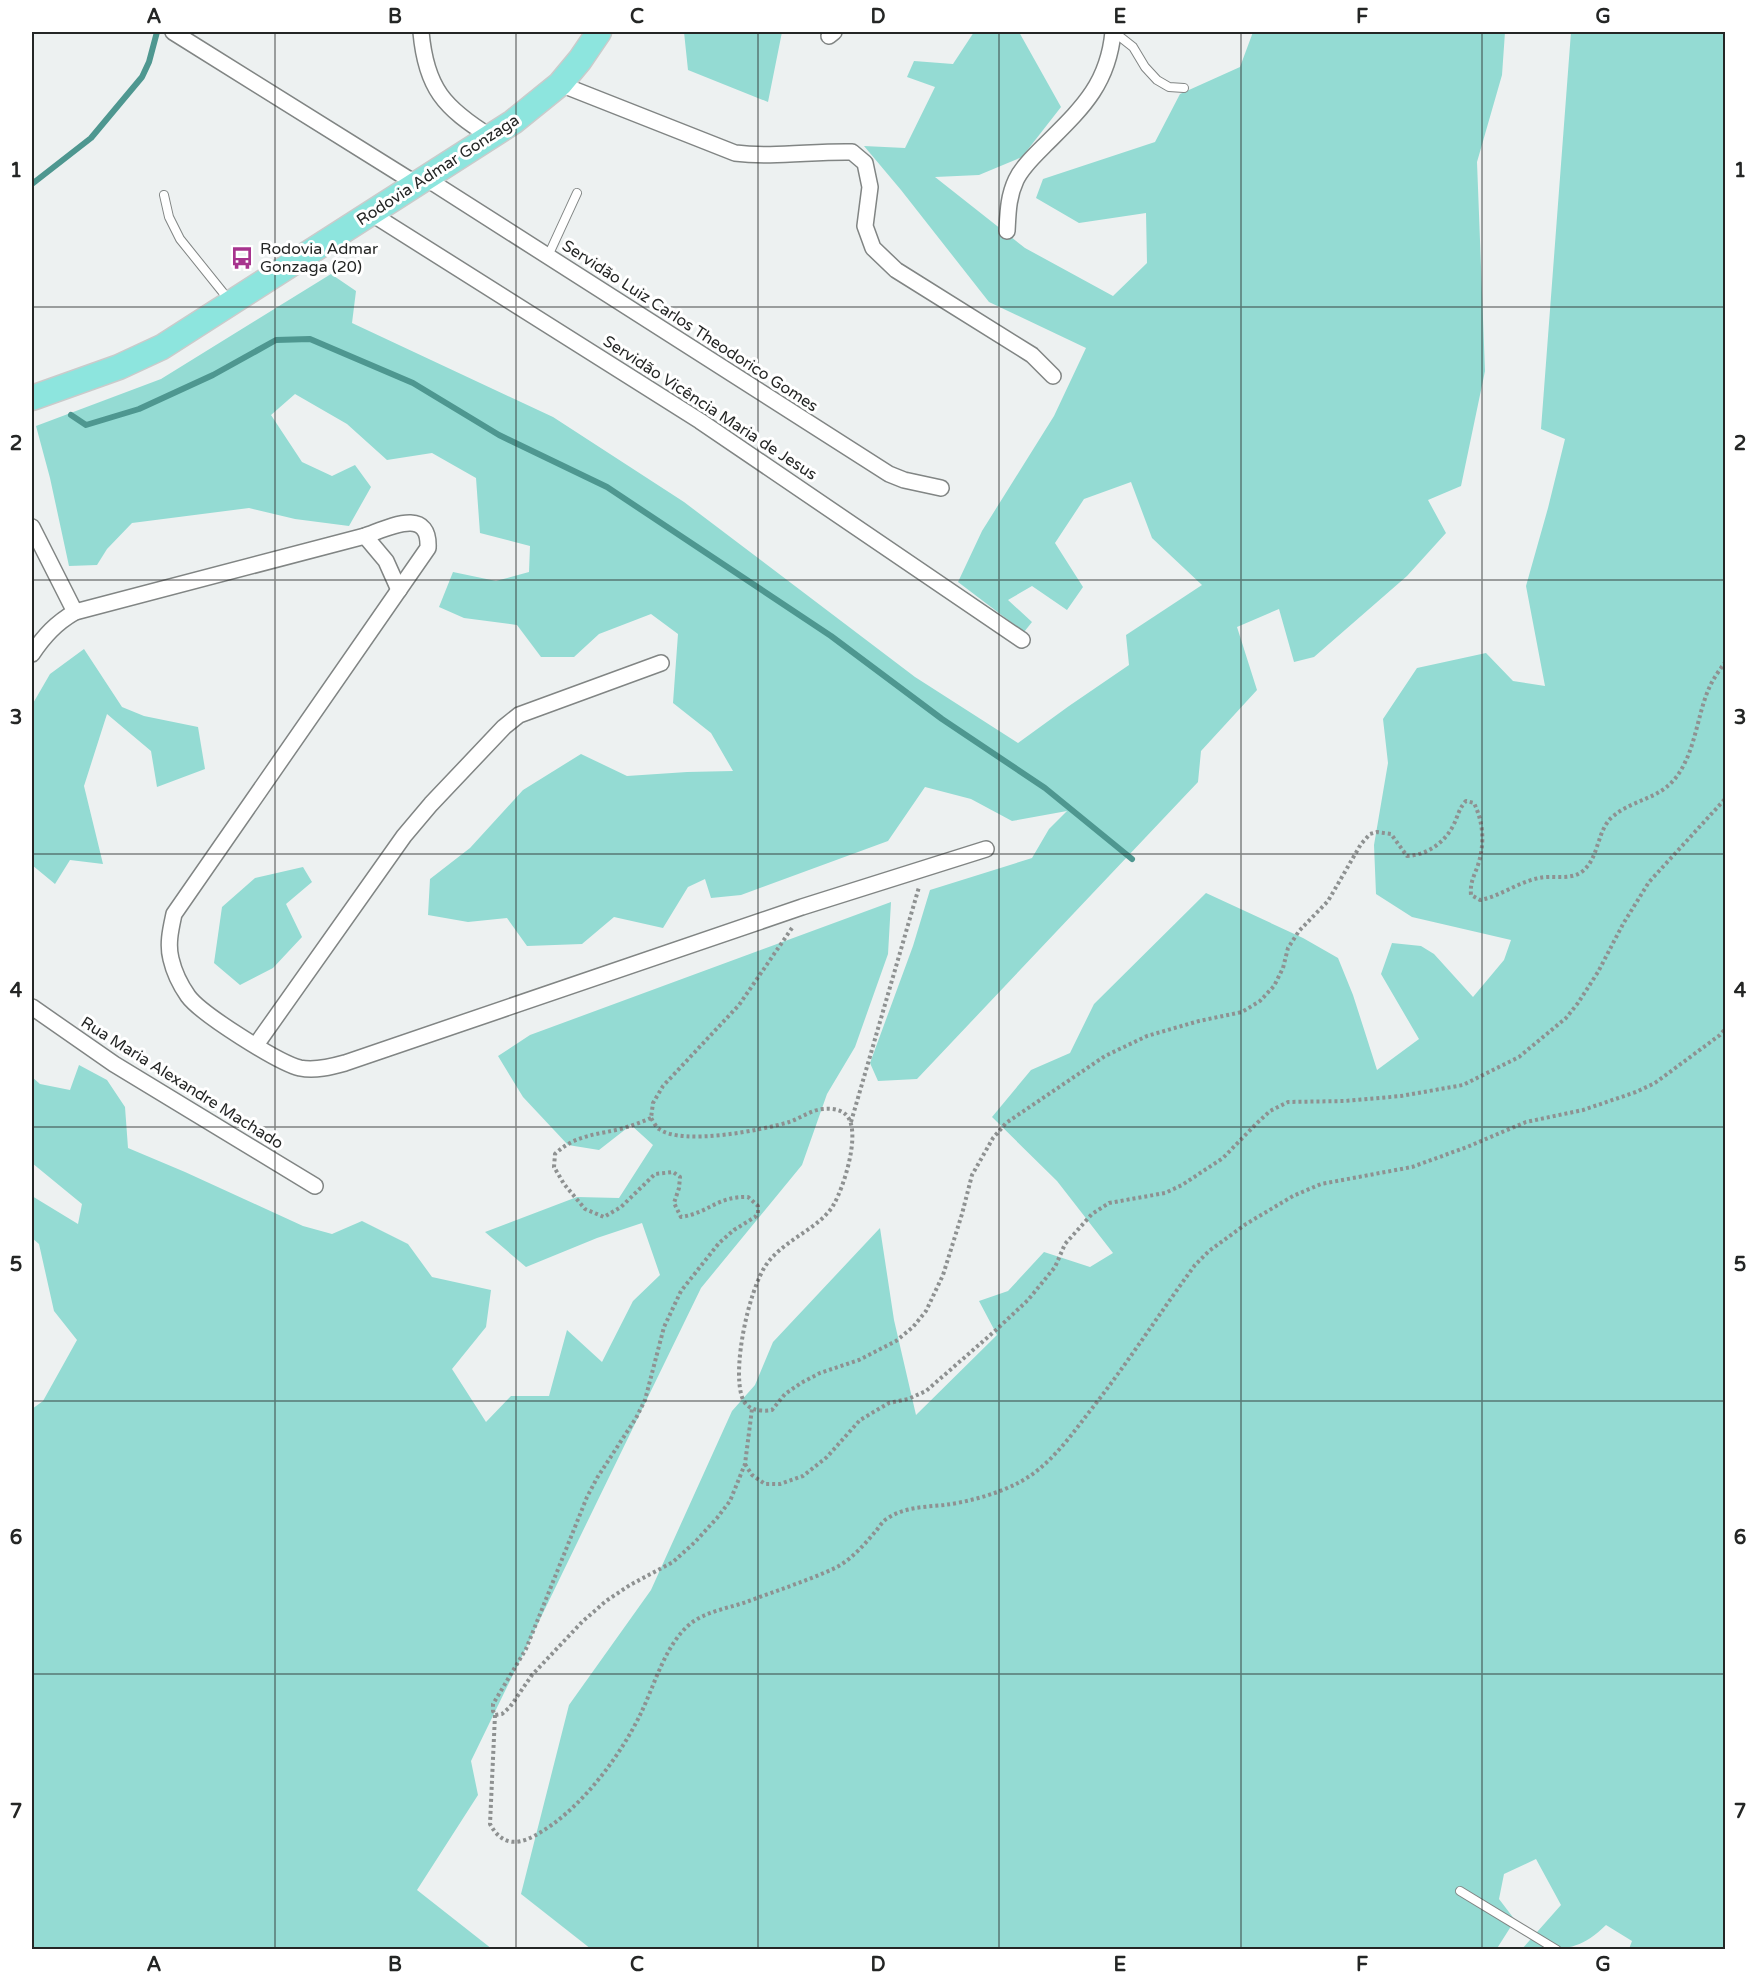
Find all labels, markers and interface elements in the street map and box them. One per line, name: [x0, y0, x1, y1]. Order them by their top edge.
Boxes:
text: A: [147, 5, 162, 29]
text: B: [388, 5, 402, 29]
text: C: [630, 5, 644, 29]
text: D: [870, 5, 886, 29]
text: E: [1114, 5, 1127, 29]
text: F: [1356, 5, 1368, 29]
text: G: [1595, 5, 1611, 29]
street label: Rodovia Admar Gonzaga: [353, 110, 523, 230]
text: 1: [10, 159, 22, 183]
text: 1: [1734, 159, 1746, 183]
street label: Servidão Luiz Carlos Theodorico Gomes: [558, 236, 822, 416]
place label: Rodovia Admar Gonzaga (20): [260, 239, 379, 277]
bus stop icon: Rodovia Admar Gonzaga (20): [229, 245, 255, 271]
street label: Servidão Vicência Maria de Jesus: [599, 331, 821, 485]
text: 2: [10, 432, 22, 456]
text: 2: [1734, 432, 1746, 456]
text: 3: [10, 706, 22, 730]
text: 3: [1734, 706, 1746, 730]
text: 4: [10, 979, 23, 1003]
text: 4: [1734, 979, 1747, 1003]
street label: Rua Maria Alexandre Machado: [77, 1012, 287, 1154]
text: 5: [10, 1253, 22, 1277]
text: 5: [1734, 1253, 1746, 1277]
text: 6: [10, 1526, 22, 1550]
text: 6: [1734, 1526, 1746, 1550]
text: 7: [10, 1800, 22, 1824]
text: 7: [1734, 1800, 1746, 1824]
text: A: [147, 1953, 162, 1977]
text: B: [388, 1953, 402, 1977]
text: C: [630, 1953, 644, 1977]
text: D: [870, 1953, 886, 1977]
text: E: [1114, 1953, 1127, 1977]
text: F: [1356, 1953, 1368, 1977]
text: G: [1595, 1953, 1611, 1977]

